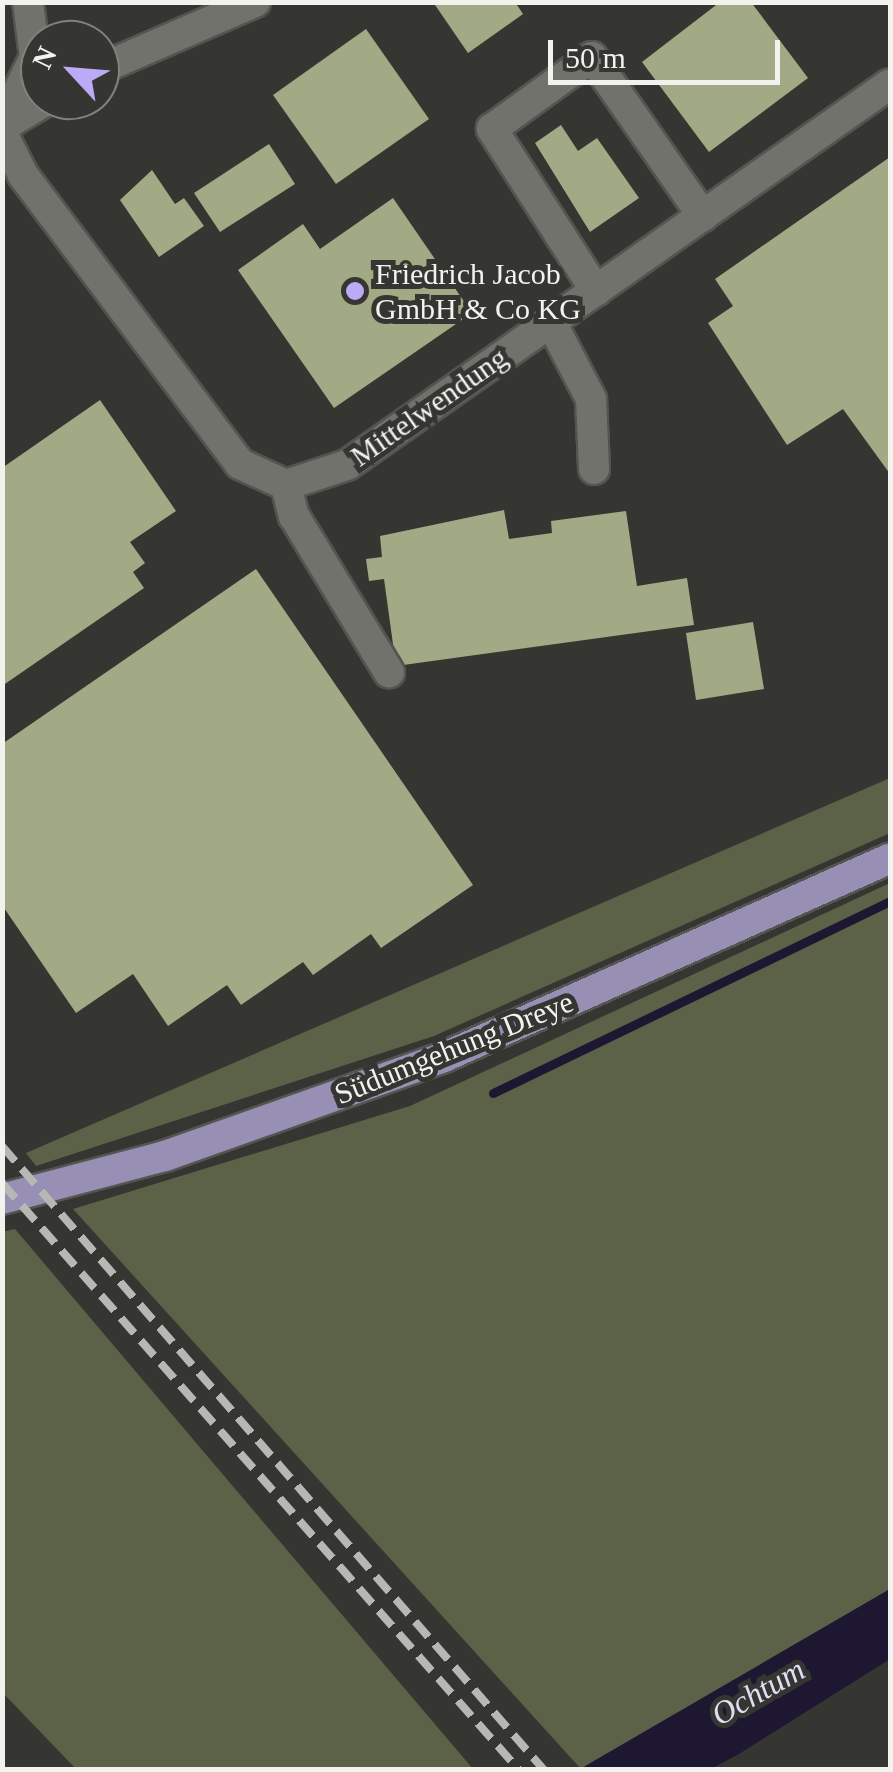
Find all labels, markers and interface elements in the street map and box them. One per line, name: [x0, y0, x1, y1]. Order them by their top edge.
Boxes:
north arrow: [20, 20, 120, 120]
scale bar: [553, 20, 786, 82]
text: 50 m: [565, 41, 626, 74]
text: N: [26, 42, 63, 73]
place label: Friedrich Jacob GmbH & Co KG: [375, 256, 581, 326]
marker: Friedrich Jacob GmbH & Co KG: [344, 280, 366, 302]
street label: Mittelwendung: [344, 340, 514, 474]
street label: Südumgehung Dreye: [329, 984, 579, 1112]
water label: Ochtum: [705, 1650, 811, 1734]

